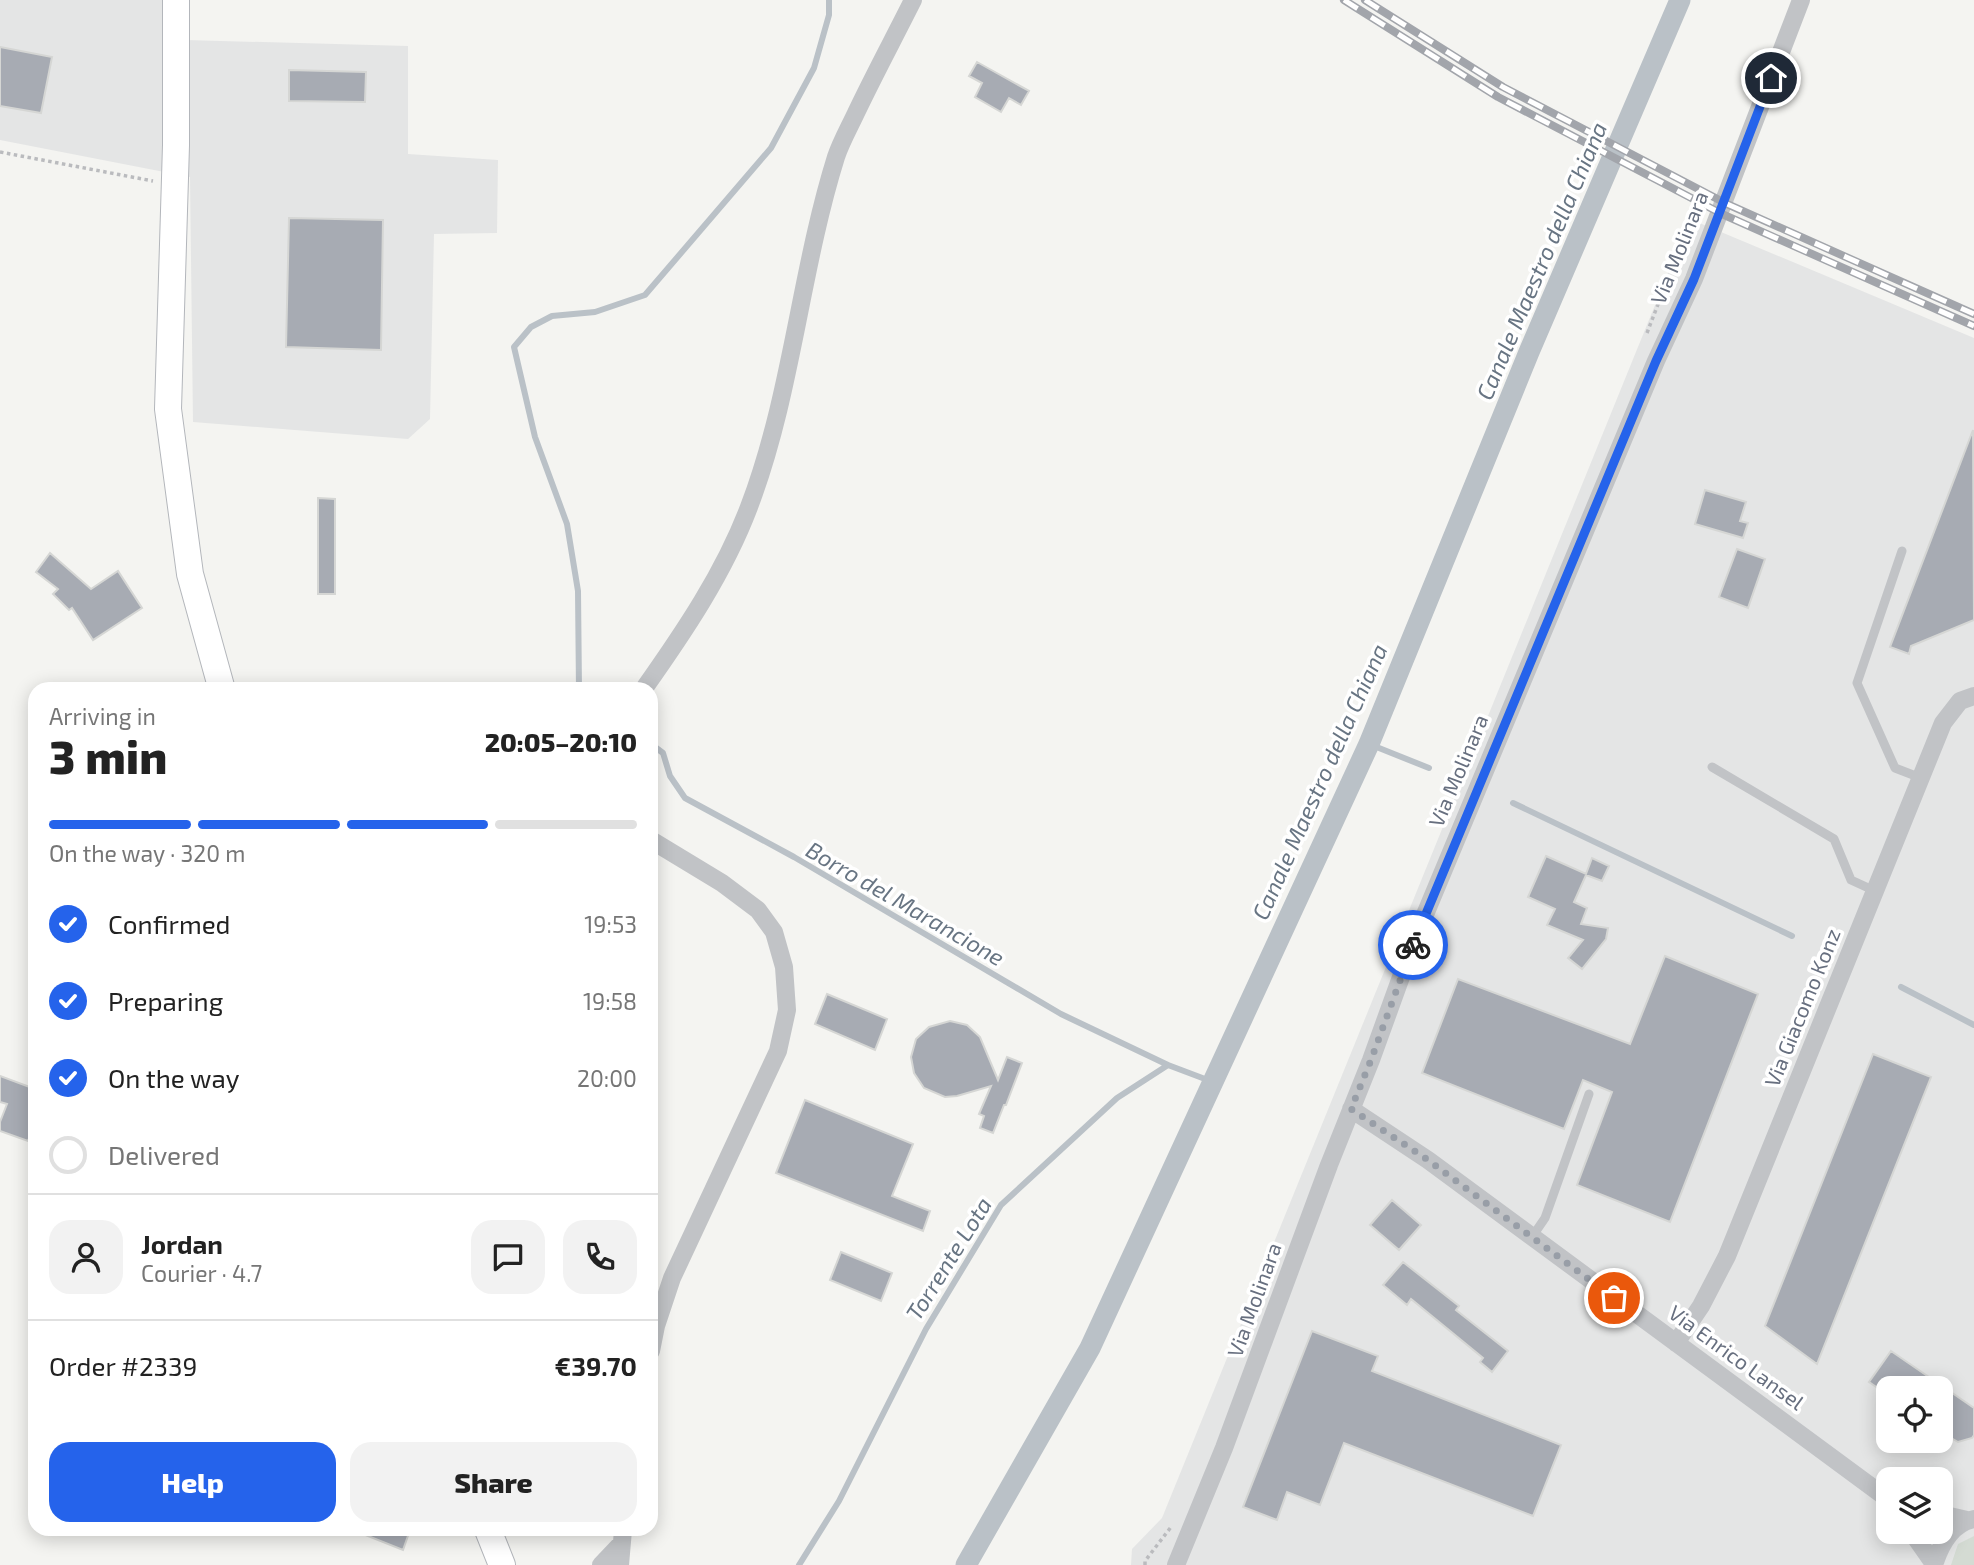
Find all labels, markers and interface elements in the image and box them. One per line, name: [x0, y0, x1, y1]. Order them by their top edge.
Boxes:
pin: [1741, 48, 1801, 108]
icon: home: [1752, 59, 1790, 97]
water label: Canale Maestro della Chiana: [1470, 118, 1612, 404]
street label: Via Molinara: [1645, 187, 1713, 308]
water label: Canale Maestro della Chiana: [1246, 639, 1393, 924]
text: Arriving in: [49, 702, 156, 730]
street label: Via Molinara: [1423, 710, 1493, 830]
text: 20:05–20:10: [485, 726, 637, 757]
text: 3 min: [49, 728, 167, 783]
water label: Borro del Marancione: [801, 835, 1010, 971]
text: On the way · 320 m: [49, 839, 245, 867]
icon: check: [49, 905, 87, 943]
text: Confirmed: [108, 908, 231, 939]
text: 19:53: [584, 910, 637, 938]
courier: [1378, 910, 1448, 980]
street label: Via Giacomo Konz: [1759, 925, 1845, 1090]
icon: bike: [1394, 926, 1432, 964]
icon: check: [49, 982, 87, 1020]
text: Preparing: [108, 985, 223, 1016]
text: 19:58: [583, 987, 637, 1015]
icon: check: [49, 1059, 87, 1097]
text: On the way: [108, 1062, 239, 1093]
text: 20:00: [577, 1064, 637, 1092]
text: Delivered: [108, 1139, 220, 1170]
water label: Torrente Lota: [899, 1192, 997, 1325]
button: person: [49, 1220, 123, 1294]
button: chat: [471, 1220, 545, 1294]
button: phone: [563, 1220, 637, 1294]
text: Jordan: [141, 1228, 223, 1259]
street label: Via Molinara: [1221, 1239, 1286, 1360]
text: Courier · 4.7: [141, 1259, 262, 1287]
pin: [1584, 1268, 1644, 1328]
icon: bag: [1595, 1279, 1633, 1317]
street label: Via Enrico Lansel: [1664, 1299, 1810, 1415]
text: Order #2339: [49, 1350, 197, 1381]
text: €39.70: [555, 1350, 637, 1381]
map controls: [1876, 1376, 1953, 1544]
button: locate: [1876, 1376, 1953, 1453]
button: Help: [49, 1442, 336, 1522]
button: Share: [350, 1442, 637, 1522]
button: layers: [1876, 1467, 1953, 1544]

